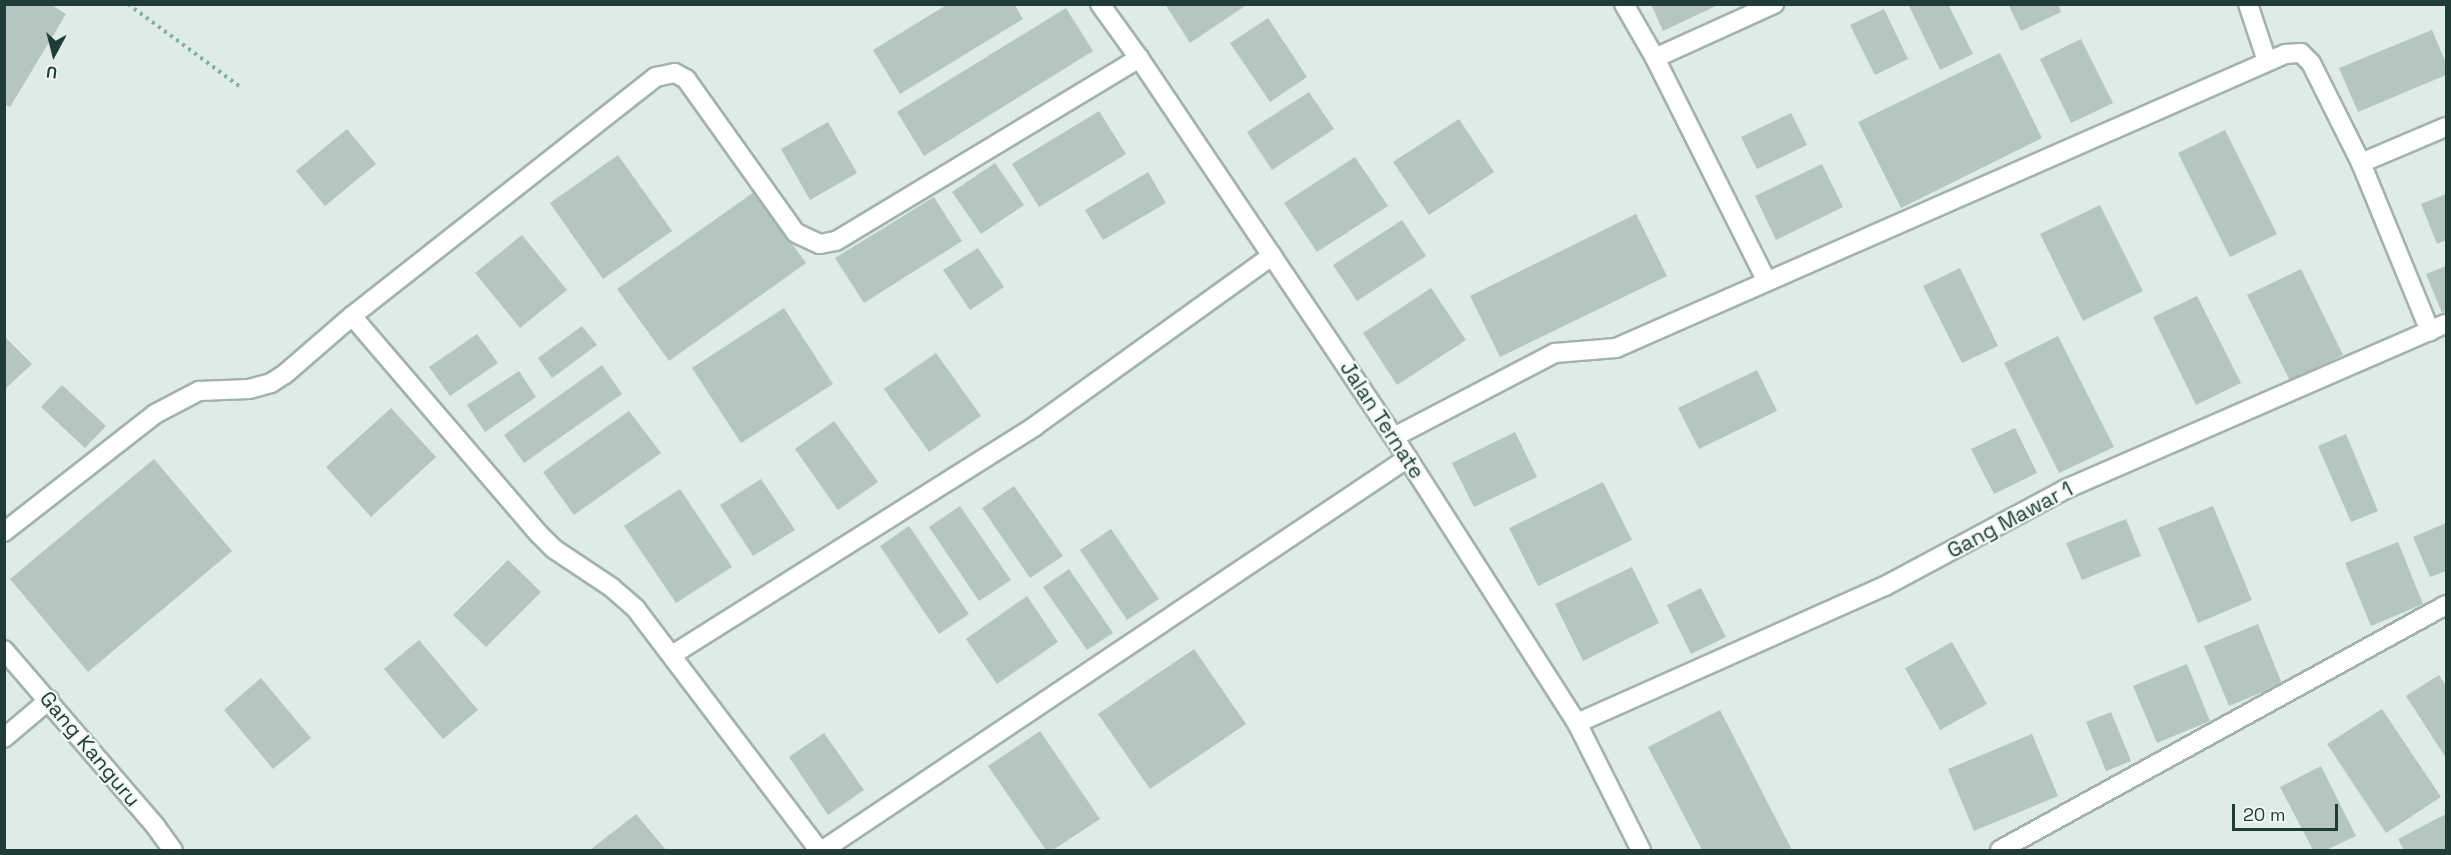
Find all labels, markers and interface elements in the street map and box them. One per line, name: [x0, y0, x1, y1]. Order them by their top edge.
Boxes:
north arrow: [24, 24, 84, 84]
text: U: [45, 61, 58, 83]
street label: Jalan Ternate: [1334, 356, 1430, 484]
street label: Gang Mawar 1: [1943, 476, 2077, 564]
street label: Gang Kanguru: [35, 686, 145, 812]
scale bar: [2235, 792, 2342, 830]
text: 20 m: [2243, 803, 2286, 826]

